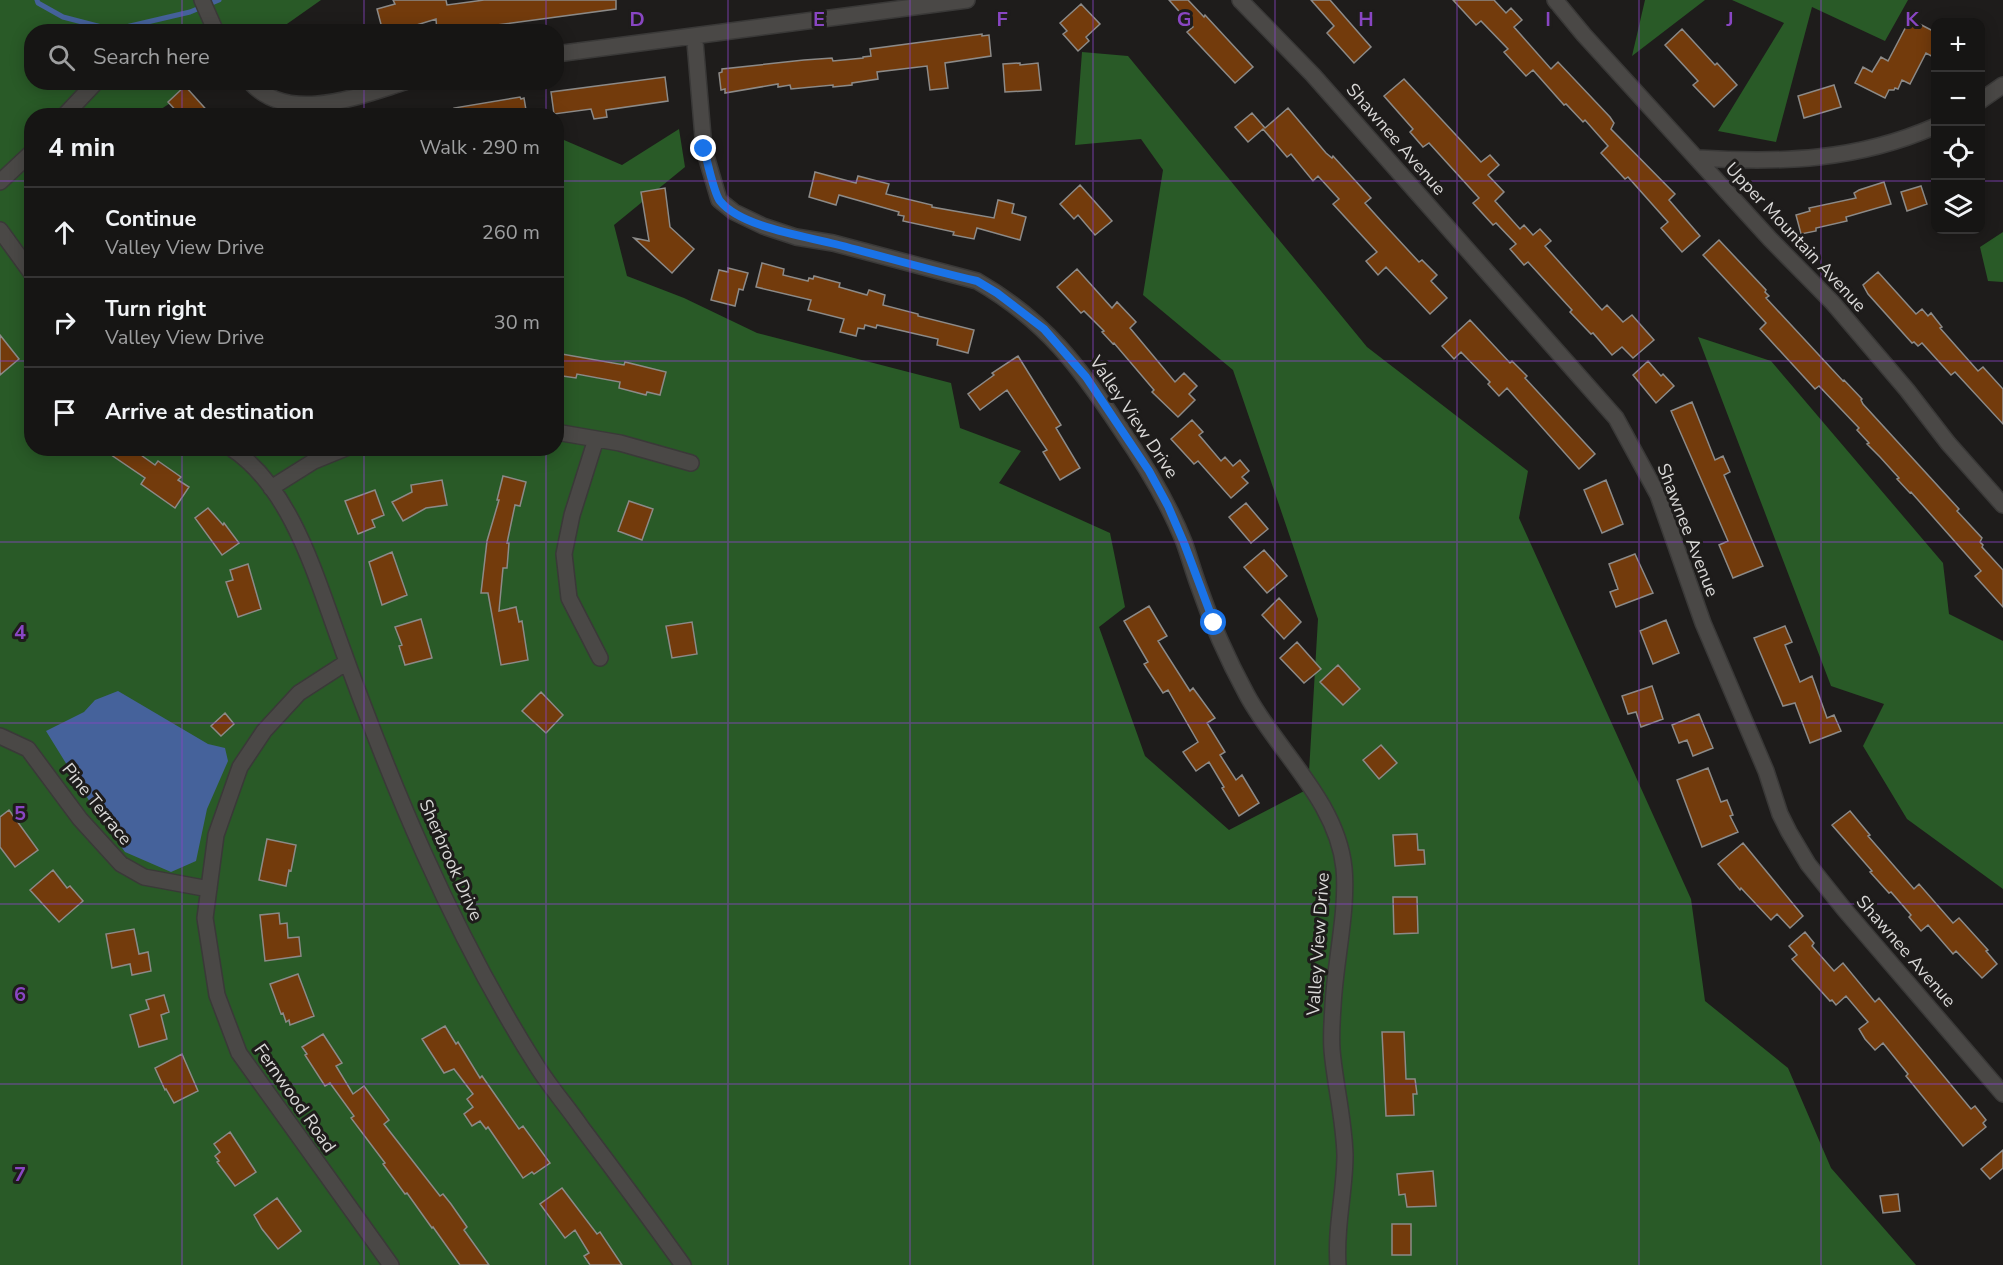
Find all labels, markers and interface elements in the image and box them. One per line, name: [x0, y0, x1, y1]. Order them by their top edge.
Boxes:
text: D: [629, 6, 645, 33]
text: E: [813, 6, 825, 33]
text: F: [996, 6, 1008, 33]
text: G: [1177, 6, 1191, 33]
text: H: [1358, 6, 1374, 33]
text: I: [1545, 6, 1551, 33]
text: J: [1725, 6, 1734, 33]
text: K: [1905, 6, 1919, 33]
map controls: [1931, 18, 1985, 234]
button: +: [1931, 18, 1985, 72]
search box: [24, 24, 564, 90]
icon: search: [45, 41, 78, 74]
text: Search here: [93, 42, 210, 72]
button: −: [1931, 72, 1985, 126]
street label: Shawnee Avenue: [1341, 78, 1451, 200]
button: locate: [1931, 126, 1985, 180]
text: 4 min: [48, 130, 115, 165]
text: Walk · 290 m: [420, 134, 540, 161]
route end: [690, 135, 716, 161]
street label: Upper Mountain Avenue: [1720, 157, 1872, 317]
button: layers: [1931, 180, 1985, 234]
text: Continue: [105, 204, 196, 234]
icon: ahead: [48, 216, 81, 249]
text: 260 m: [482, 219, 540, 246]
text: Valley View Drive: [105, 234, 264, 261]
text: Turn right: [105, 294, 206, 324]
icon: right: [48, 306, 81, 339]
text: 30 m: [494, 309, 540, 336]
text: Valley View Drive: [105, 324, 264, 351]
street label: Valley View Drive: [1083, 350, 1184, 483]
icon: arrive: [48, 396, 81, 429]
text: Arrive at destination: [105, 397, 314, 427]
street label: Shawnee Avenue: [1652, 460, 1724, 600]
route start: [1200, 609, 1226, 635]
text: 4: [14, 619, 26, 646]
street label: Pine Terrace: [56, 758, 138, 850]
street label: Sherbrook Drive: [414, 796, 488, 924]
text: 5: [14, 800, 26, 827]
street label: Valley View Drive: [1301, 872, 1335, 1017]
street label: Shawnee Avenue: [1851, 890, 1961, 1012]
text: 6: [14, 981, 26, 1008]
street label: Fernwood Road: [249, 1039, 341, 1157]
text: 7: [14, 1161, 26, 1188]

